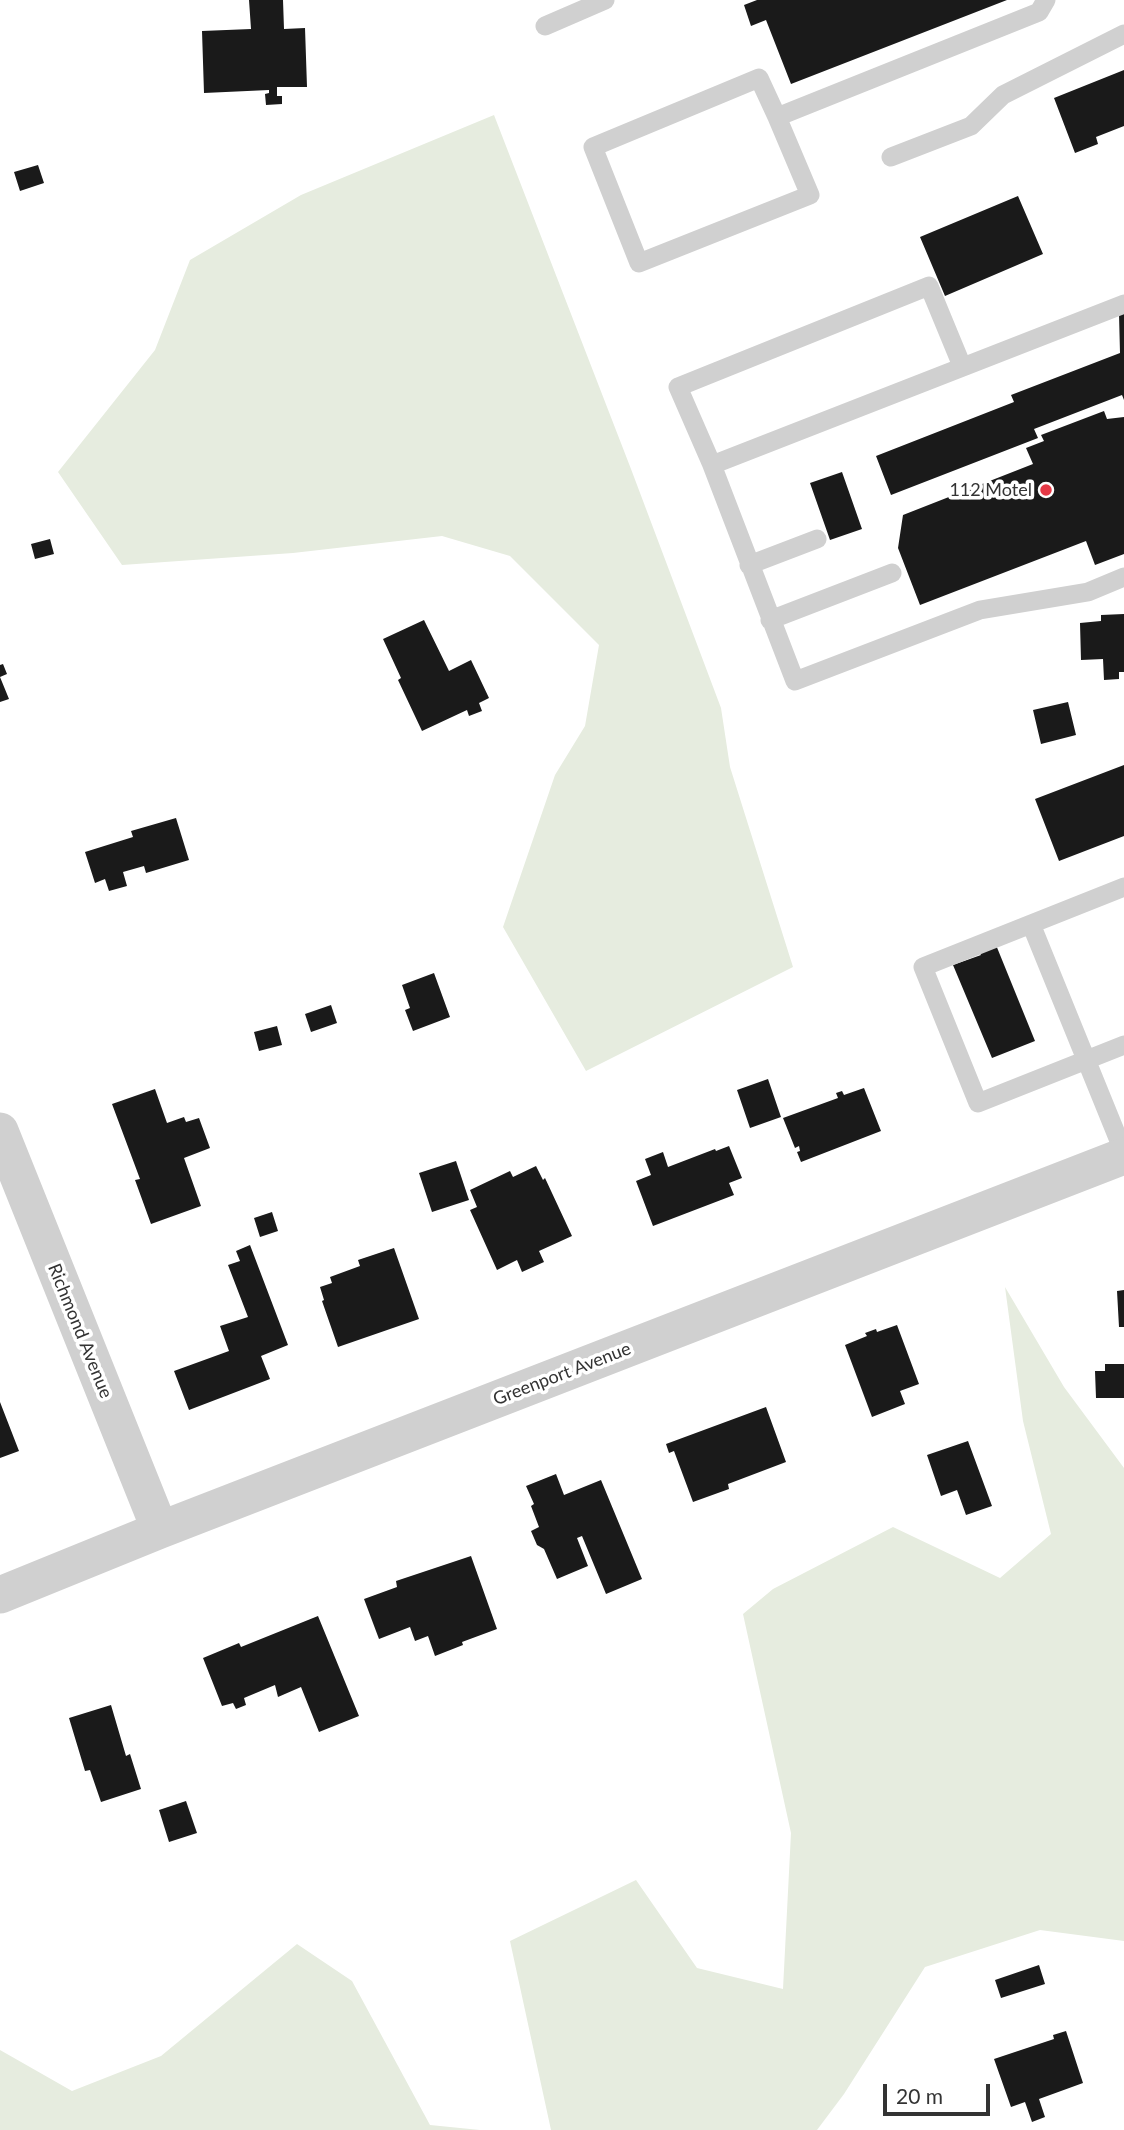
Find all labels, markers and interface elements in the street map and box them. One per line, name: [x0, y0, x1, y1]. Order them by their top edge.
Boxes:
place label: 112 Motel: [949, 479, 1032, 501]
marker: 112 Motel: [1038, 482, 1054, 498]
street label: Richmond Avenue: [43, 1260, 117, 1402]
street label: Greenport Avenue: [490, 1338, 634, 1410]
scale bar: [886, 2070, 993, 2114]
text: 20 m: [896, 2083, 943, 2108]

